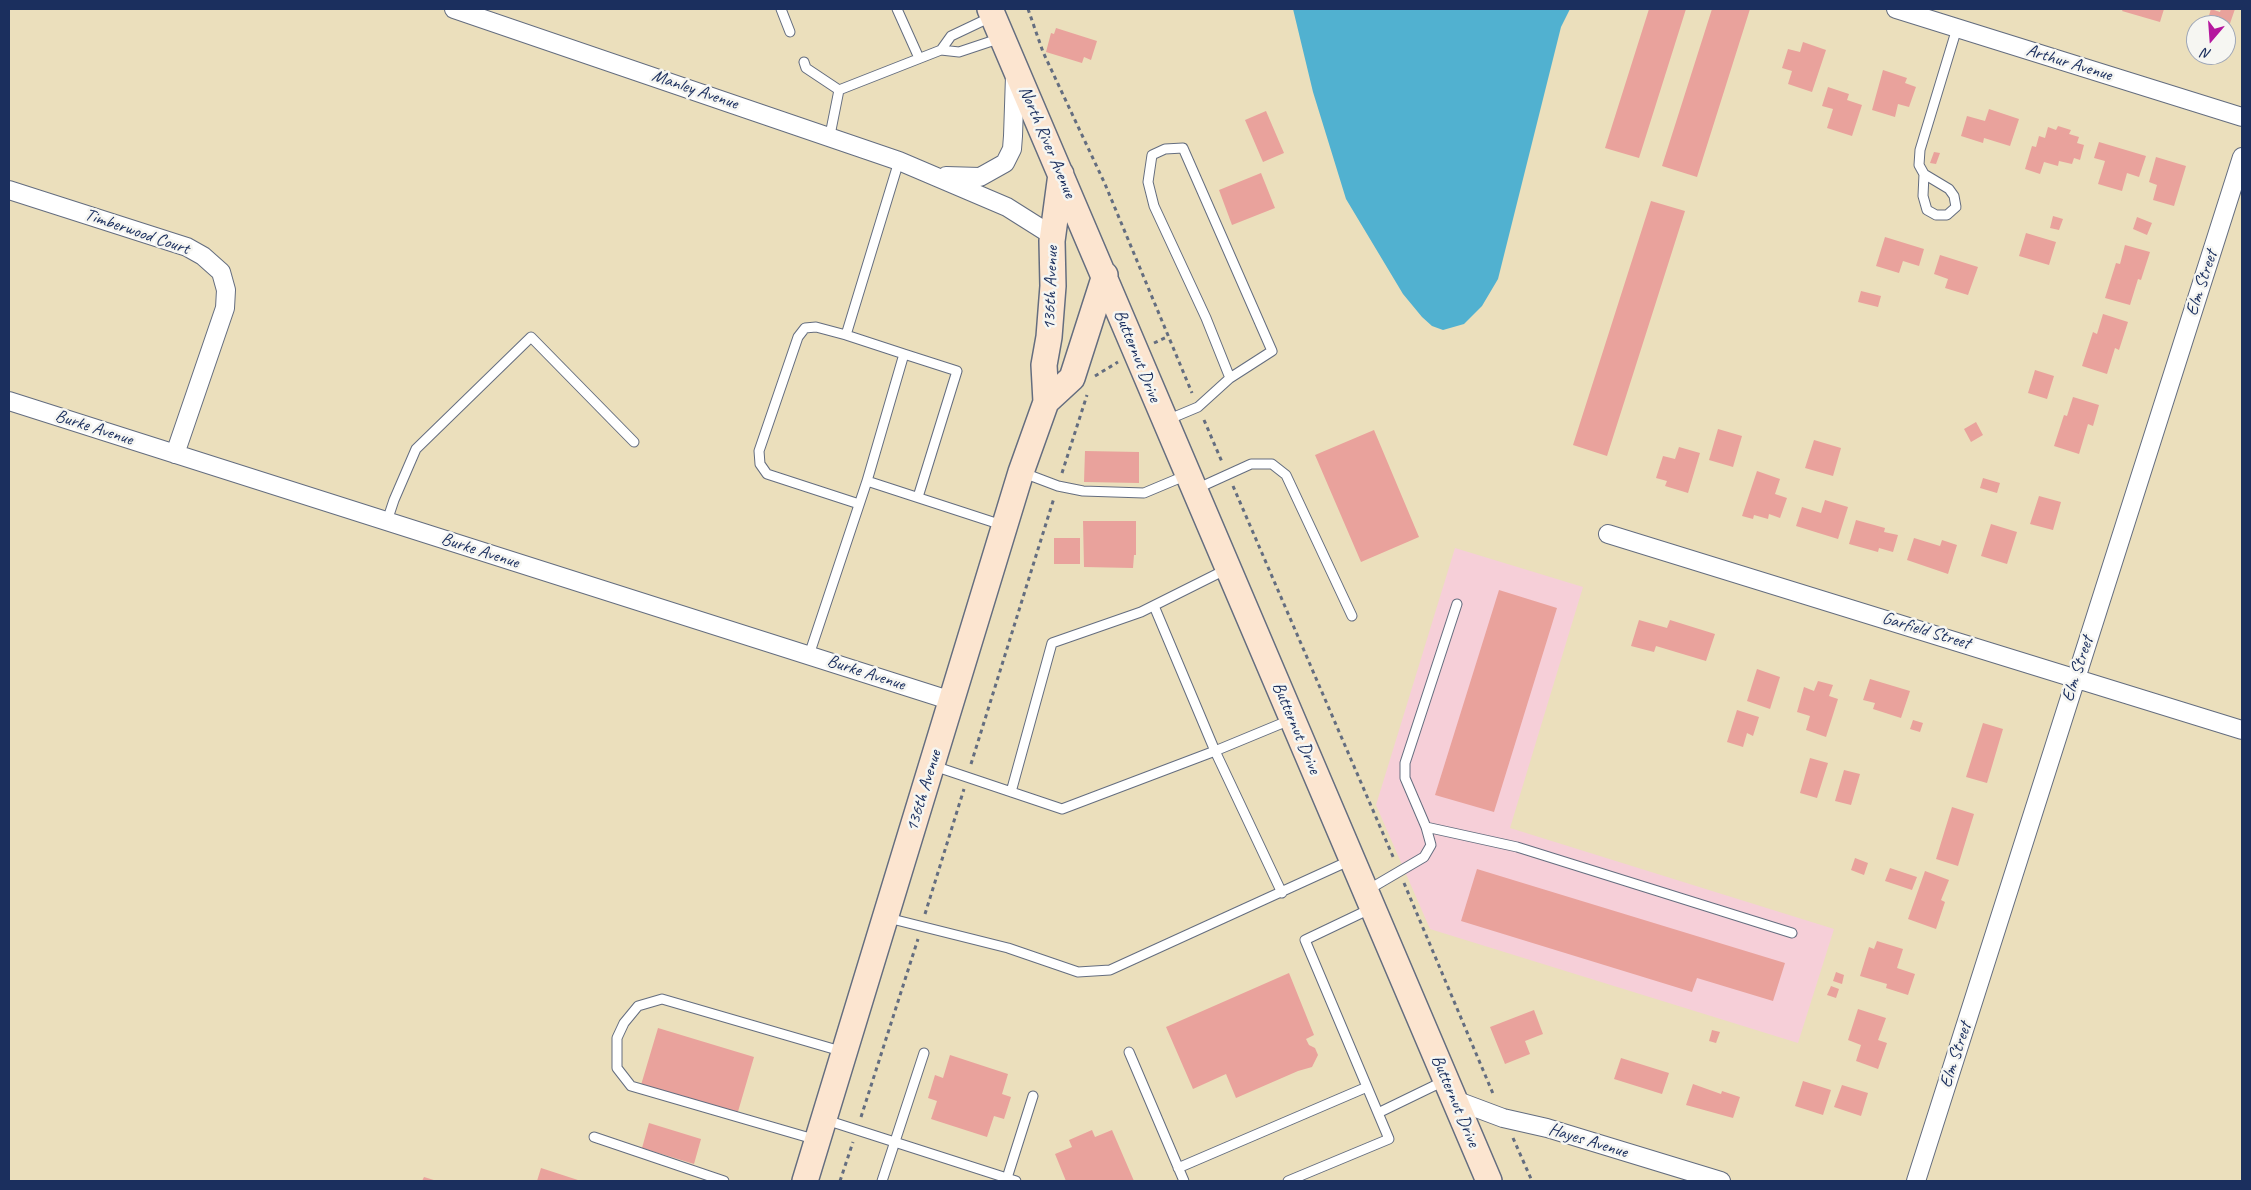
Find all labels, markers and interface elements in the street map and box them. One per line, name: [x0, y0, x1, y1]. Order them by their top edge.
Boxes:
north arrow: [2186, 15, 2236, 65]
street label: Arthur Avenue: [2024, 40, 2114, 86]
text: N: [2200, 44, 2213, 63]
street label: Manley Avenue: [649, 65, 741, 115]
street label: North River Avenue: [1014, 83, 1080, 201]
street label: Timberwood Court: [82, 204, 192, 260]
street label: 136th Avenue: [1039, 246, 1063, 330]
street label: Elm Street: [2181, 248, 2223, 318]
street label: Butternut Drive: [1109, 307, 1165, 405]
street label: Burke Avenue: [52, 405, 136, 451]
street label: Burke Avenue: [438, 528, 522, 574]
street label: Garfield Street: [1879, 607, 1973, 655]
street label: Elm Street: [2057, 634, 2099, 704]
street label: Burke Avenue: [824, 650, 908, 696]
street label: Butternut Drive: [1267, 679, 1325, 777]
street label: 136th Avenue: [901, 748, 947, 834]
street label: Elm Street: [1935, 1020, 1977, 1090]
street label: Butternut Drive: [1426, 1052, 1484, 1150]
street label: Hayes Avenue: [1546, 1119, 1630, 1163]

